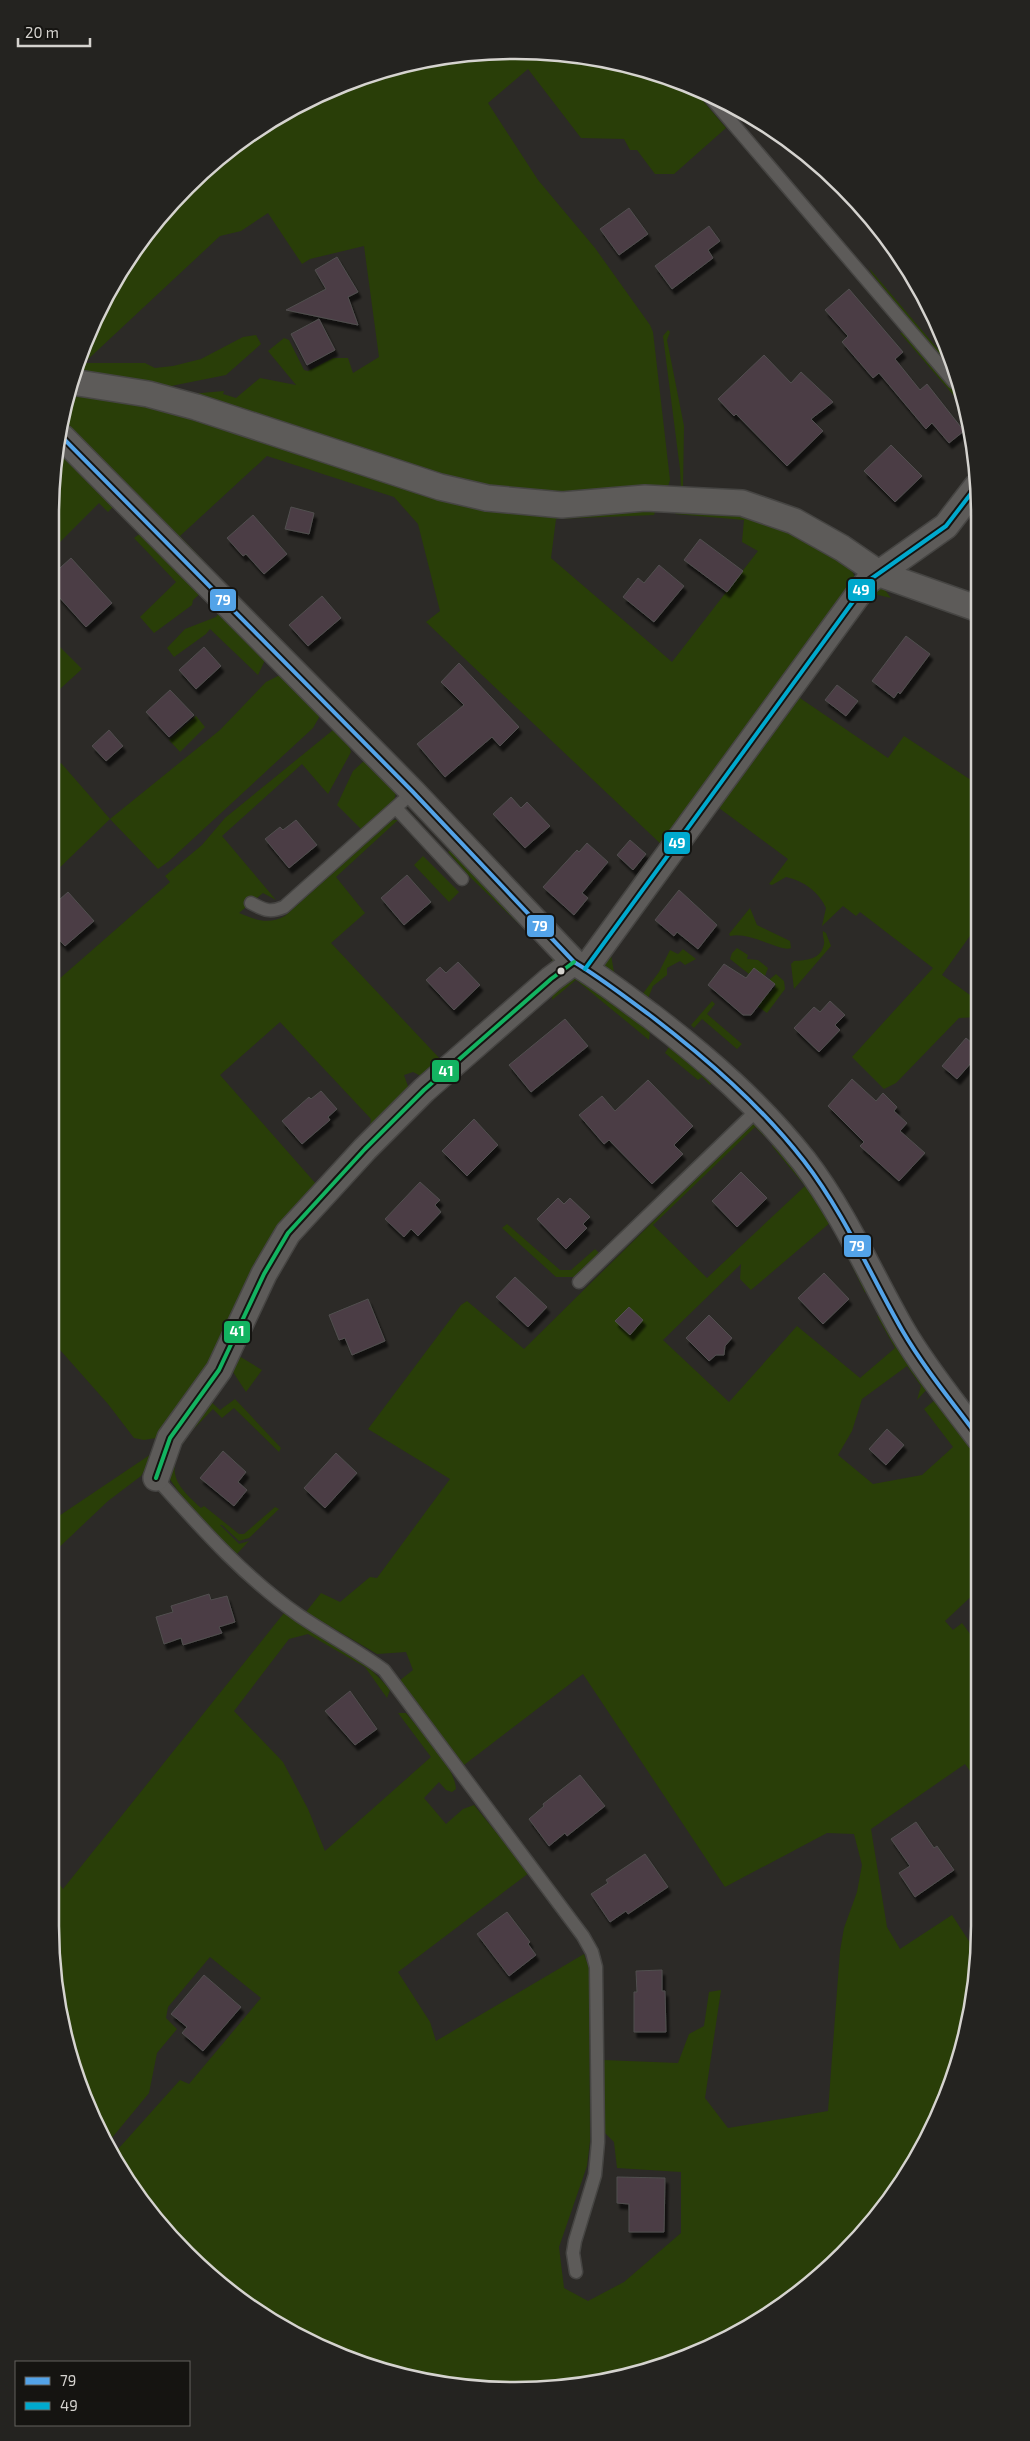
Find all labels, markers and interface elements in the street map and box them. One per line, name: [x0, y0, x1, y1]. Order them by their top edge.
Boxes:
scale bar: [18, 15, 90, 47]
text: 20 m: [25, 23, 59, 41]
line badge: 49: [847, 578, 876, 602]
text: 49: [852, 581, 870, 598]
line badge: 79: [209, 588, 237, 612]
text: 79: [215, 591, 231, 608]
line badge: 49: [663, 831, 691, 855]
text: 49: [668, 834, 686, 851]
line badge: 79: [526, 914, 555, 938]
text: 79: [532, 917, 548, 934]
unlabelled marker: [556, 966, 566, 976]
line badge: 41: [431, 1059, 460, 1083]
text: 41: [439, 1062, 453, 1079]
line badge: 79: [843, 1234, 872, 1258]
text: 79: [849, 1237, 865, 1254]
line badge: 41: [223, 1320, 251, 1344]
text: 41: [230, 1322, 244, 1339]
legend: [15, 2361, 190, 2426]
text: 79: [60, 2371, 76, 2389]
text: 49: [60, 2396, 78, 2414]

